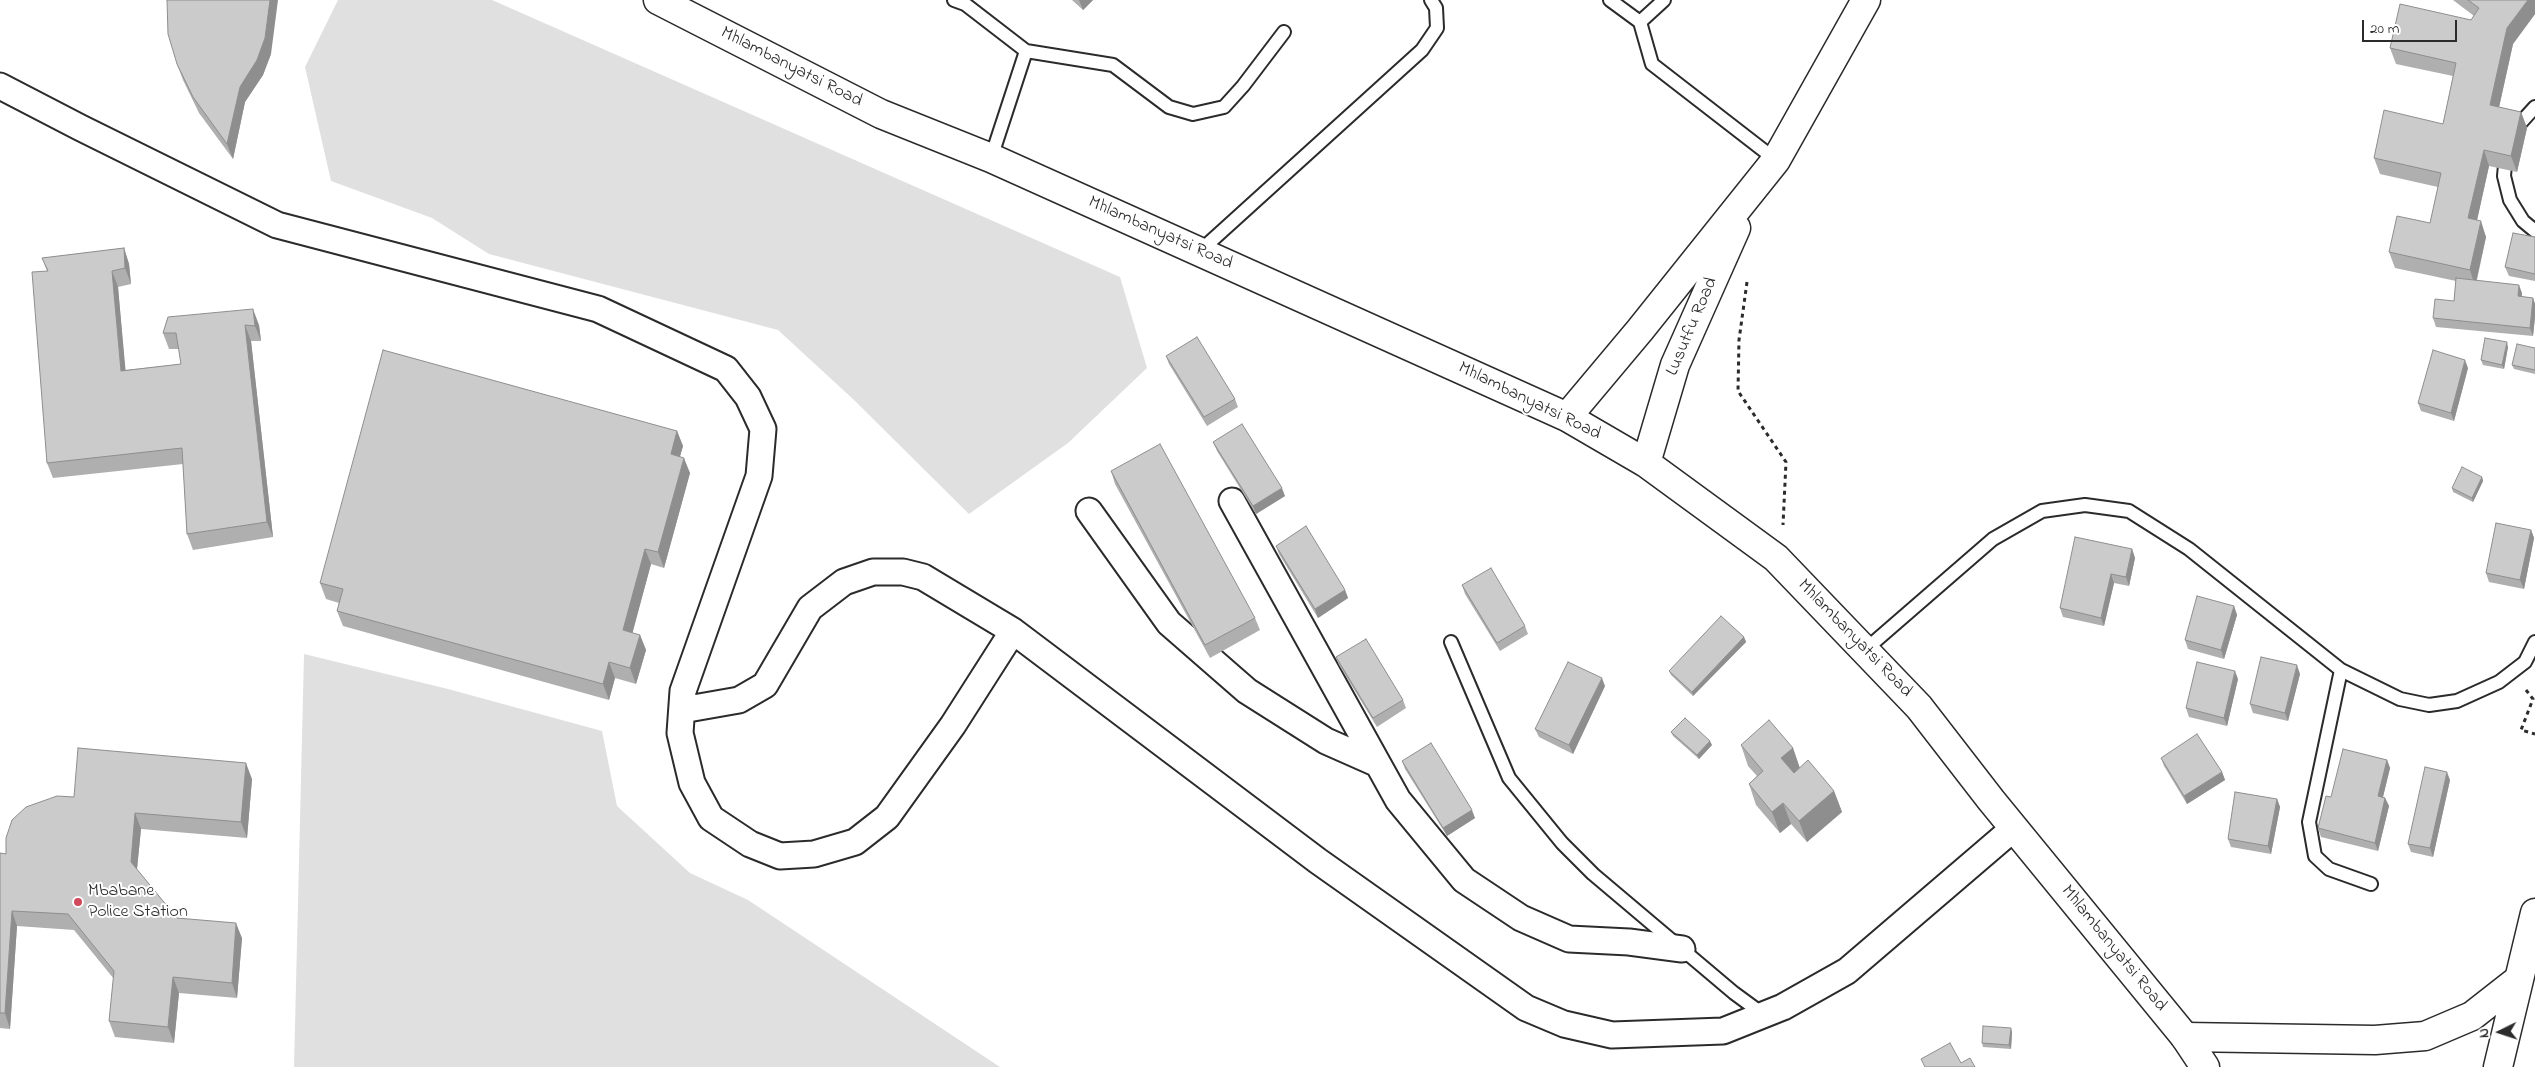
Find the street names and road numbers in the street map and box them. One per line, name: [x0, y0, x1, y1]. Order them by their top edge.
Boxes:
street label: Mhlambanyatsi Road: [717, 23, 865, 113]
street label: Mhlambanyatsi Road: [1084, 192, 1236, 276]
street label: Lusutfu Road: [1663, 275, 1723, 379]
street label: Mhlambanyatsi Road: [1454, 358, 1604, 446]
street label: Mhlambanyatsi Road: [1792, 575, 1916, 703]
street label: Mhlambanyatsi Road: [2055, 882, 2171, 1016]

